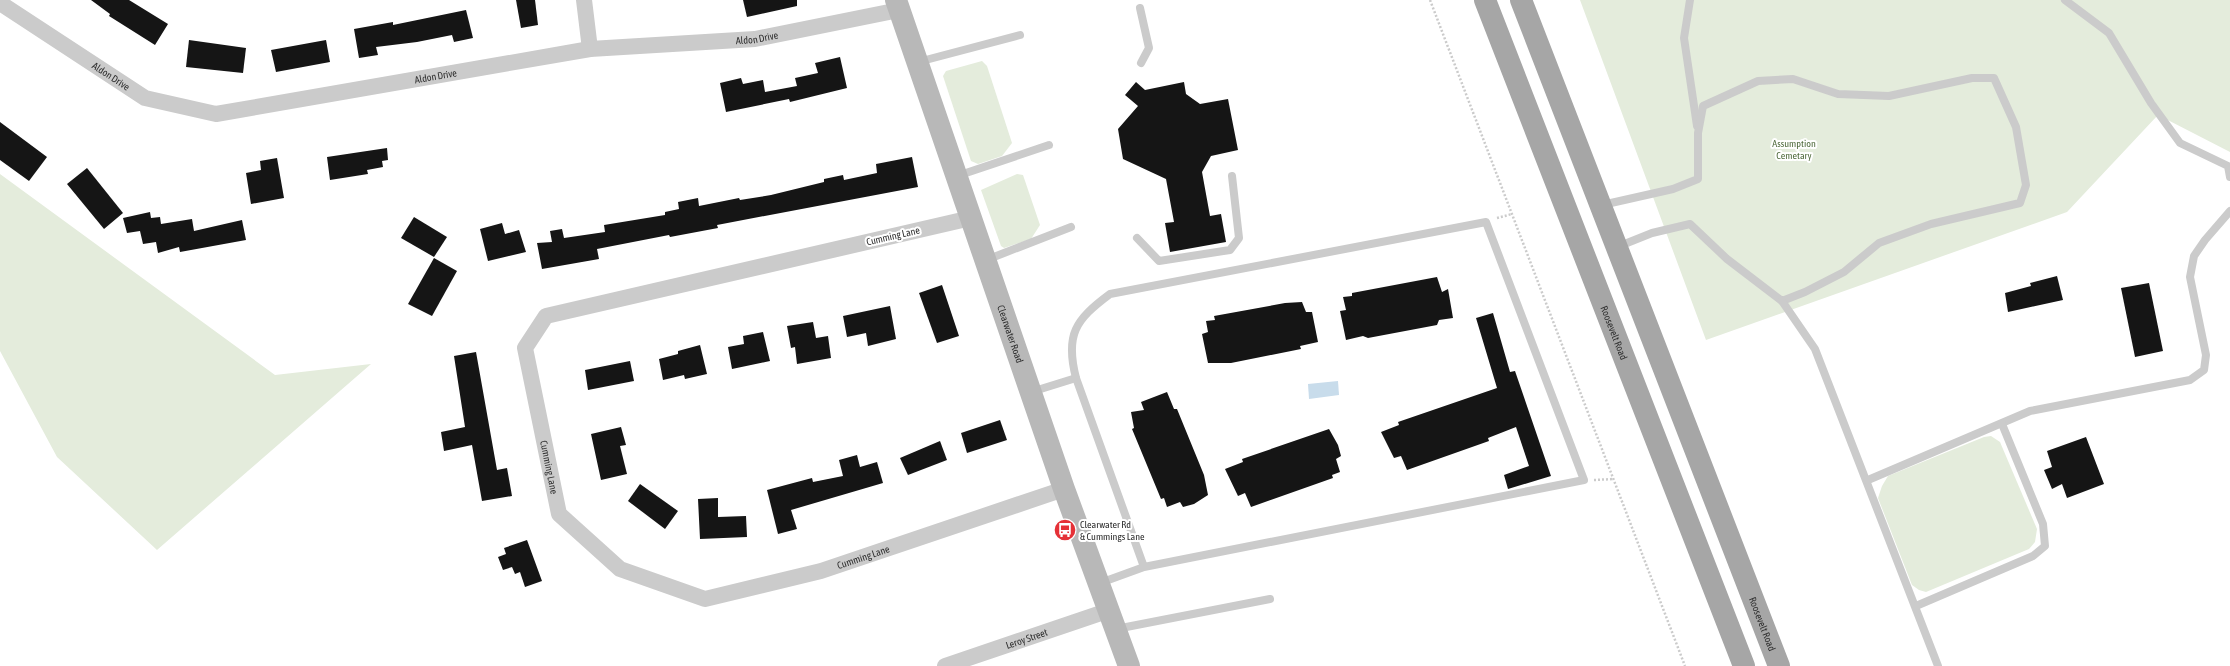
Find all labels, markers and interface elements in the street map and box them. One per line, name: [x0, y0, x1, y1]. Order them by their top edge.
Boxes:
street label: Aldon Drive: [735, 29, 779, 46]
street label: Aldon Drive: [90, 60, 132, 92]
street label: Aldon Drive: [414, 67, 458, 85]
park label: Assumption Cemetary: [1772, 138, 1816, 161]
street label: Cumming Lane: [865, 224, 921, 247]
street label: Clearwater Road: [996, 303, 1026, 364]
street label: Roosevelt Road: [1599, 304, 1630, 362]
street label: Cumming Lane: [539, 439, 560, 495]
bus stop icon: Clearwater Rd & Cummings Lane: [1052, 517, 1078, 543]
place label: Clearwater Rd & Cummings Lane: [1080, 519, 1145, 542]
street label: Cumming Lane: [836, 543, 891, 571]
street label: Roosevelt Road: [1747, 595, 1778, 653]
street label: Leroy Street: [1004, 626, 1049, 651]

